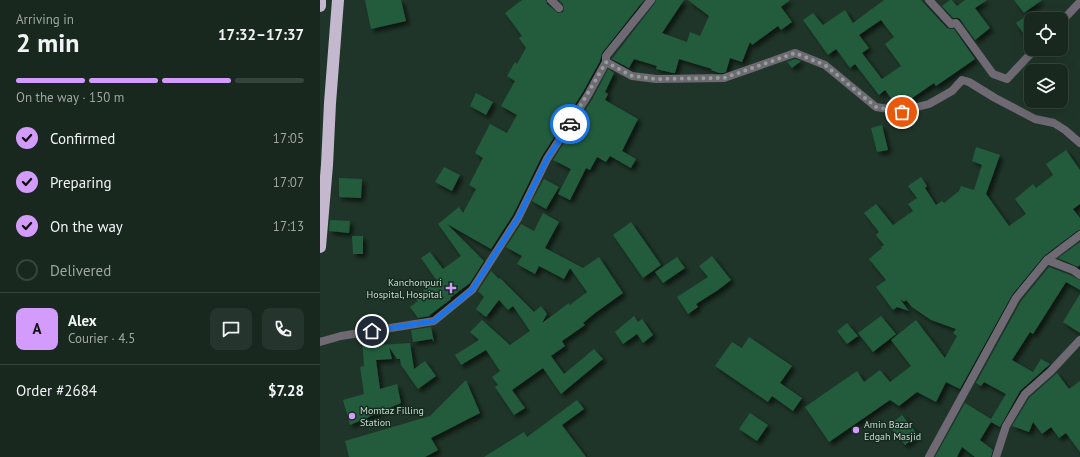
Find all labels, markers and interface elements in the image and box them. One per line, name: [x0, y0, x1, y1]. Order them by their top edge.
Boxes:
text: Arriving in: [16, 11, 74, 28]
map controls: [1024, 12, 1068, 108]
button: locate: [1024, 12, 1068, 56]
text: 17:32–17:37: [218, 25, 304, 44]
text: 2 min: [16, 26, 79, 59]
button: layers: [1024, 64, 1068, 108]
text: On the way · 150 m: [16, 89, 124, 106]
pin: [885, 95, 919, 129]
icon: bag: [891, 101, 913, 123]
courier: [550, 104, 590, 144]
icon: car: [559, 113, 581, 135]
icon: check: [16, 127, 38, 149]
text: Confirmed: [50, 129, 115, 148]
text: 17:05: [273, 130, 304, 147]
icon: check: [16, 171, 38, 193]
text: Preparing: [50, 173, 112, 192]
text: 17:07: [273, 174, 304, 191]
icon: check: [16, 215, 38, 237]
text: On the way: [50, 217, 123, 236]
text: 17:13: [273, 218, 304, 235]
text: Delivered: [50, 261, 111, 280]
place label: Kanchonpuri Hospital, Hospital: [367, 276, 442, 301]
marker: Kanchonpuri Hospital, Hospital: [445, 282, 457, 294]
button: chat: [210, 308, 252, 350]
button: phone: [262, 308, 304, 350]
text: Alex: [68, 311, 97, 330]
pin: [355, 314, 389, 348]
text: A: [32, 319, 42, 338]
icon: home: [361, 320, 383, 342]
text: Courier · 4.5: [68, 330, 135, 347]
text: Order #2684: [16, 381, 97, 400]
text: $7.28: [268, 381, 304, 400]
place label: Momtaz Filling Station: [360, 404, 424, 429]
marker: Momtaz Filling Station: [347, 411, 357, 421]
place label: Amin Bazar Edgah Masjid: [864, 418, 921, 443]
marker: Amin Bazar Edgah Masjid: [851, 425, 861, 435]

